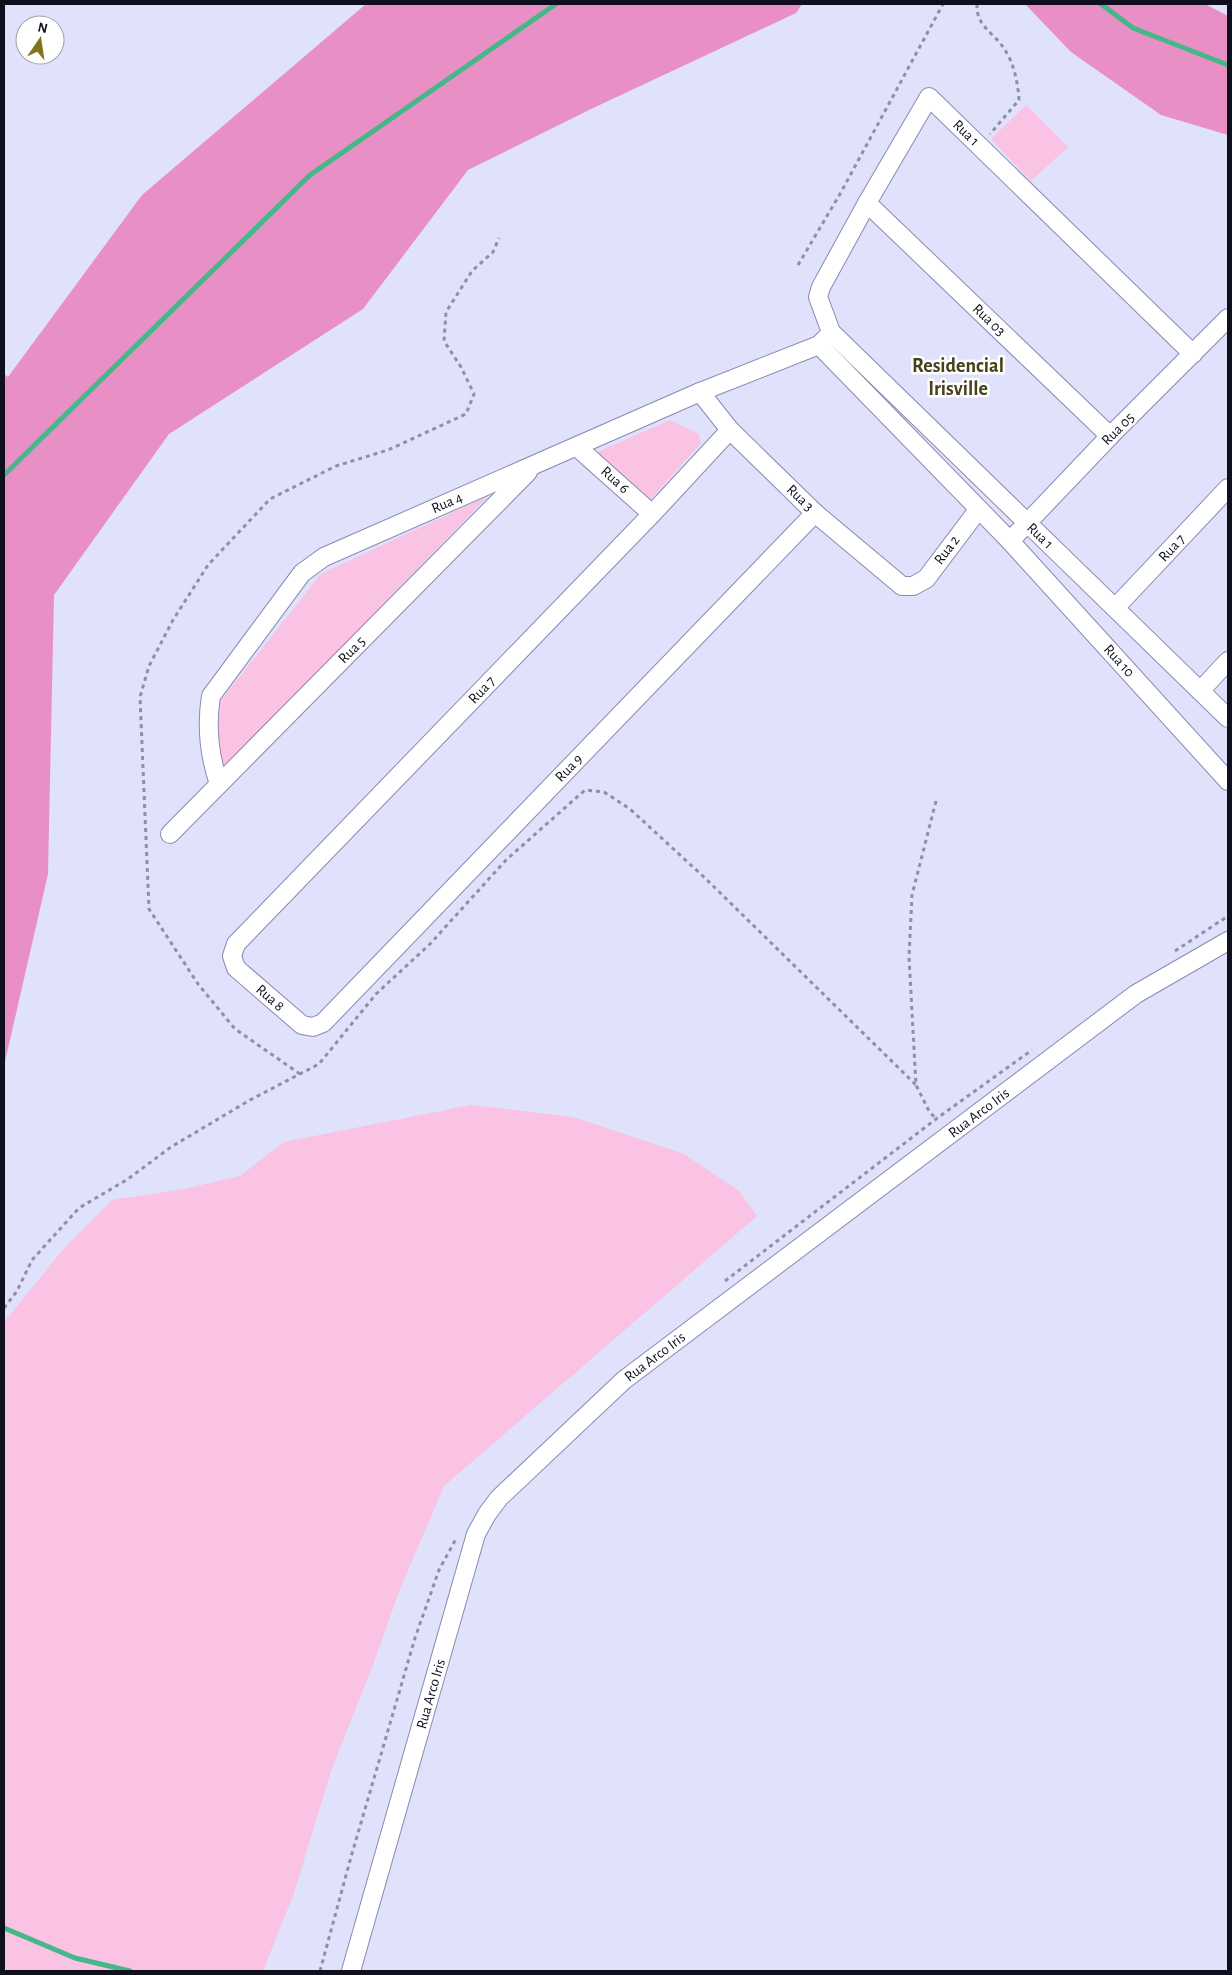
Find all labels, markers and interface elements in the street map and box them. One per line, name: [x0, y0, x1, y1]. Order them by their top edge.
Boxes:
north arrow: [15, 15, 65, 65]
text: N: [36, 20, 49, 36]
street label: Rua 1: [950, 117, 982, 149]
street label: Rua 03: [970, 301, 1008, 339]
district label: Residencial Irisville: [912, 356, 1004, 399]
street label: Rua 05: [1099, 410, 1137, 448]
street label: Rua 6: [598, 464, 632, 496]
street label: Rua 3: [784, 482, 816, 514]
street label: Rua 4: [429, 490, 465, 516]
street label: Rua 1: [1024, 520, 1056, 552]
street label: Rua 7: [1156, 531, 1188, 565]
street label: Rua 2: [931, 533, 963, 567]
street label: Rua 5: [336, 634, 368, 666]
street label: Rua 10: [1101, 642, 1137, 680]
street label: Rua 7: [466, 674, 498, 706]
street label: Rua 9: [552, 751, 586, 785]
street label: Rua 8: [253, 982, 287, 1014]
street label: Rua Arco Iris: [946, 1085, 1012, 1141]
street label: Rua Arco Iris: [622, 1329, 688, 1385]
street label: Rua Arco Iris: [414, 1657, 448, 1731]

